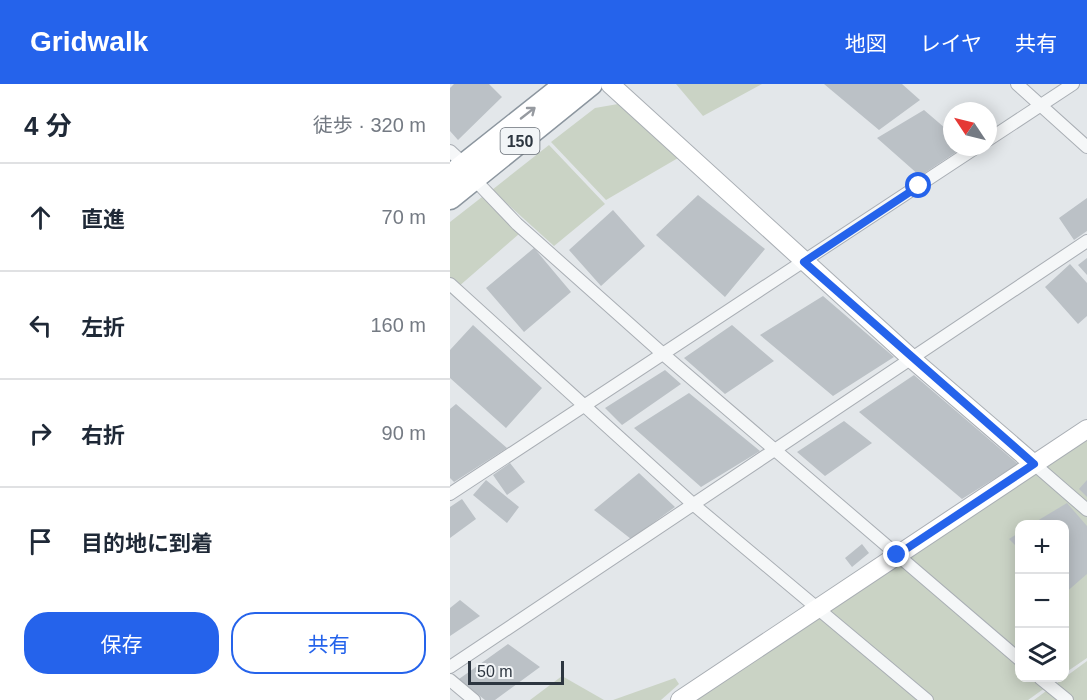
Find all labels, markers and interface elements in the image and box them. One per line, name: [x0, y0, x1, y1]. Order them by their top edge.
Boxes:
text: Gridwalk: [30, 26, 148, 57]
text: 地図: [845, 32, 887, 55]
text: レイヤ: [920, 32, 982, 55]
text: 共有: [1015, 32, 1057, 55]
north arrow: [943, 102, 997, 156]
one-way arrow: [520, 107, 536, 120]
text: 4 分: [24, 111, 72, 141]
text: 徒歩 · 320 m: [313, 114, 426, 136]
road number: 150: [500, 128, 540, 154]
route start: [905, 172, 931, 198]
icon: ahead: [24, 201, 57, 234]
text: 70 m: [382, 206, 426, 228]
text: 直進: [81, 207, 125, 232]
icon: left: [24, 309, 57, 342]
text: 160 m: [370, 314, 426, 336]
text: 左折: [81, 315, 125, 340]
icon: right: [24, 417, 57, 450]
text: 90 m: [382, 422, 426, 444]
text: 右折: [81, 423, 125, 448]
map controls: [1015, 520, 1069, 682]
button: +: [1015, 520, 1069, 574]
icon: arrive: [24, 525, 57, 558]
text: 目的地に到着: [81, 531, 213, 556]
route end: [883, 541, 909, 567]
button: −: [1015, 574, 1069, 628]
button: 保存: [24, 612, 219, 674]
button: 共有: [231, 612, 426, 674]
button: layers: [1015, 628, 1069, 682]
scale bar: [468, 658, 564, 686]
text: 50 m: [477, 663, 513, 680]

